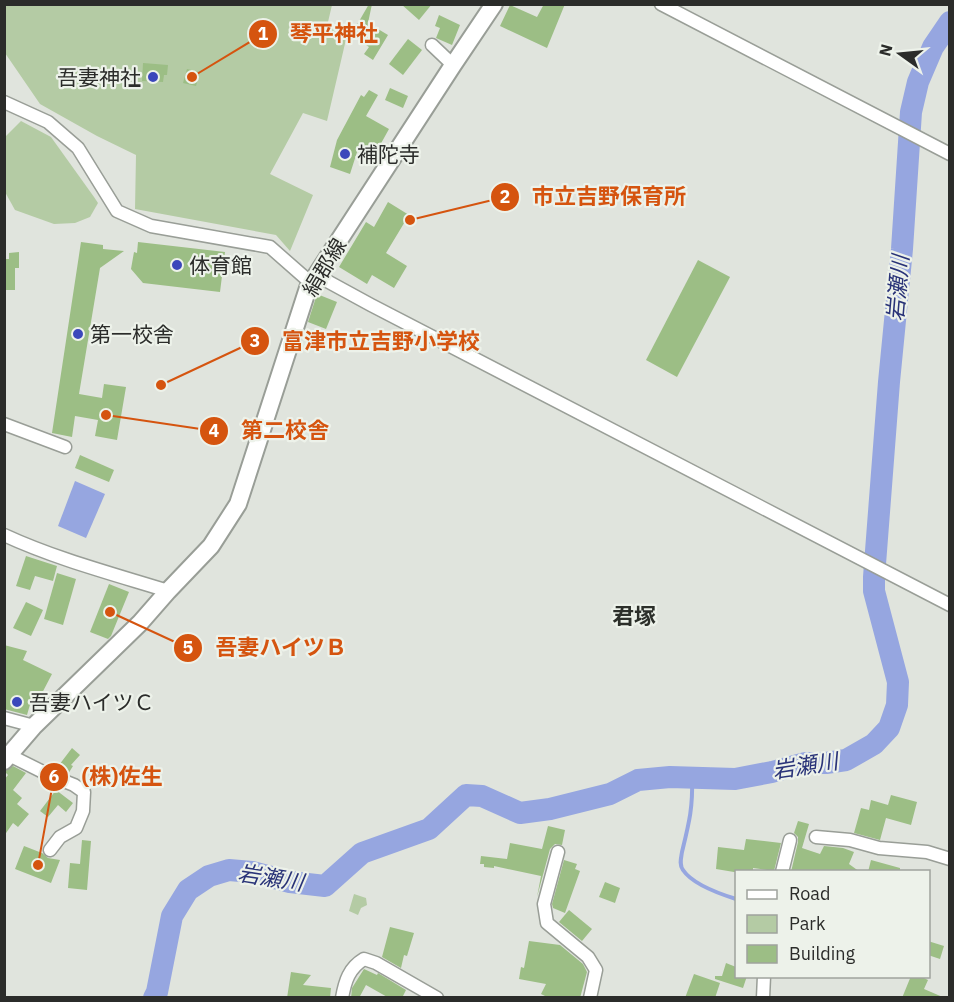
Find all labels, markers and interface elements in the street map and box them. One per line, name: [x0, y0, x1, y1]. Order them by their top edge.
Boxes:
callout: 琴平神社: [248, 14, 390, 54]
text: 琴平神社: [290, 18, 378, 47]
text: 1: [258, 22, 269, 45]
north arrow: [870, 24, 930, 84]
text: N: [874, 42, 897, 58]
place label: 吾妻神社: [57, 63, 141, 91]
marker: 吾妻神社: [146, 70, 160, 84]
place label: 補陀寺: [357, 140, 420, 168]
marker: 補陀寺: [338, 147, 352, 161]
callout: 市立吉野保育所: [490, 177, 698, 217]
text: 市立吉野保育所: [532, 181, 686, 210]
text: 2: [500, 185, 510, 208]
street label: 絹郡線: [296, 233, 352, 301]
place label: 体育館: [189, 251, 252, 279]
water label: 岩瀬川: [880, 252, 914, 322]
marker: 体育館: [170, 258, 184, 272]
place label: 第一校舎: [90, 320, 174, 348]
callout: 富津市立吉野小学校: [240, 321, 492, 361]
text: 富津市立吉野小学校: [282, 326, 480, 355]
marker: 第一校舎: [71, 327, 85, 341]
text: 3: [250, 329, 260, 352]
callout: 第二校舎: [199, 411, 341, 451]
text: 第二校舎: [241, 415, 329, 444]
text: 4: [209, 419, 220, 442]
district label: 君塚: [612, 601, 656, 630]
callout: 吾妻ハイツＢ: [173, 628, 359, 668]
text: 吾妻ハイツＢ: [215, 632, 347, 661]
text: 5: [183, 636, 194, 659]
place label: 吾妻ハイツＣ: [29, 688, 155, 716]
marker: 吾妻ハイツＣ: [10, 695, 24, 709]
water label: 岩瀬川: [770, 745, 842, 784]
callout: (株)佐生: [39, 757, 174, 797]
text: (株)佐生: [82, 761, 162, 790]
text: 6: [49, 765, 60, 788]
water label: 岩瀬川: [236, 858, 308, 897]
legend: [735, 870, 930, 978]
text: Road: [789, 882, 830, 905]
text: Park: [789, 912, 826, 935]
text: Building: [789, 942, 856, 965]

